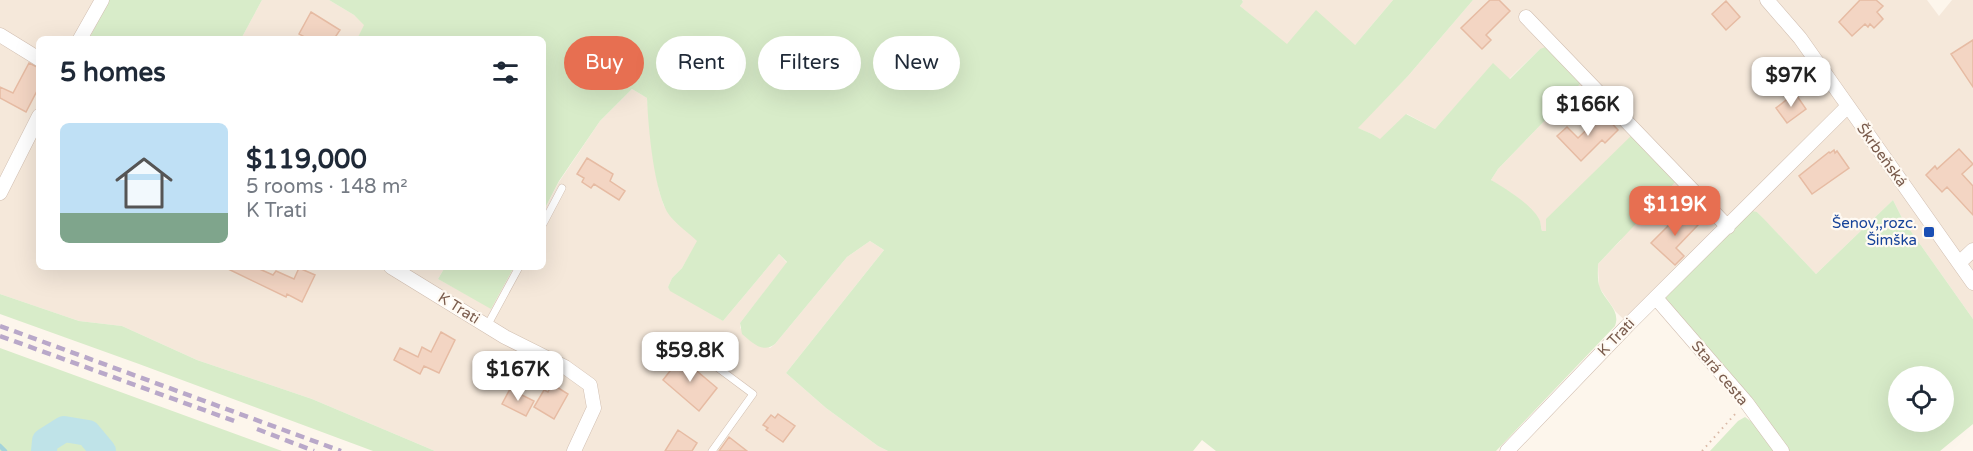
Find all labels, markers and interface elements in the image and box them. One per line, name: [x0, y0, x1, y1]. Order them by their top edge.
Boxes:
chip: Buy: [564, 36, 644, 90]
chip: Rent: [656, 36, 746, 90]
chip: Filters: [758, 36, 861, 90]
chip: New: [873, 36, 960, 90]
icon: filters: [489, 56, 522, 89]
text: 5 homes: [60, 57, 166, 88]
pin: $97K: [1755, 57, 1827, 108]
text: $97K: [1766, 64, 1816, 88]
pin: $166K: [1546, 86, 1630, 137]
text: $166K: [1556, 93, 1620, 117]
street label: Škrbeňská: [1853, 120, 1911, 190]
text: $119,000: [246, 144, 367, 175]
icon: home: [108, 147, 180, 219]
text: 5 rooms · 148 m²: [246, 175, 408, 199]
pin: $119K: [1633, 186, 1717, 237]
text: $119K: [1643, 193, 1707, 217]
text: K Trati: [246, 199, 307, 223]
place label: Šenov,,rozc. Šimška: [1832, 214, 1917, 249]
marker: Šenov,,rozc. Šimška: [1922, 225, 1936, 239]
street label: K Trati: [435, 288, 483, 328]
street label: K Trati: [1594, 314, 1638, 360]
pin: $59.8K: [641, 332, 739, 383]
street label: Stará cesta: [1688, 337, 1752, 409]
text: $59.8K: [656, 339, 724, 363]
pin: $167K: [476, 351, 560, 402]
text: $167K: [486, 358, 550, 382]
map controls: [1888, 366, 1954, 432]
button: locate: [1888, 366, 1954, 432]

